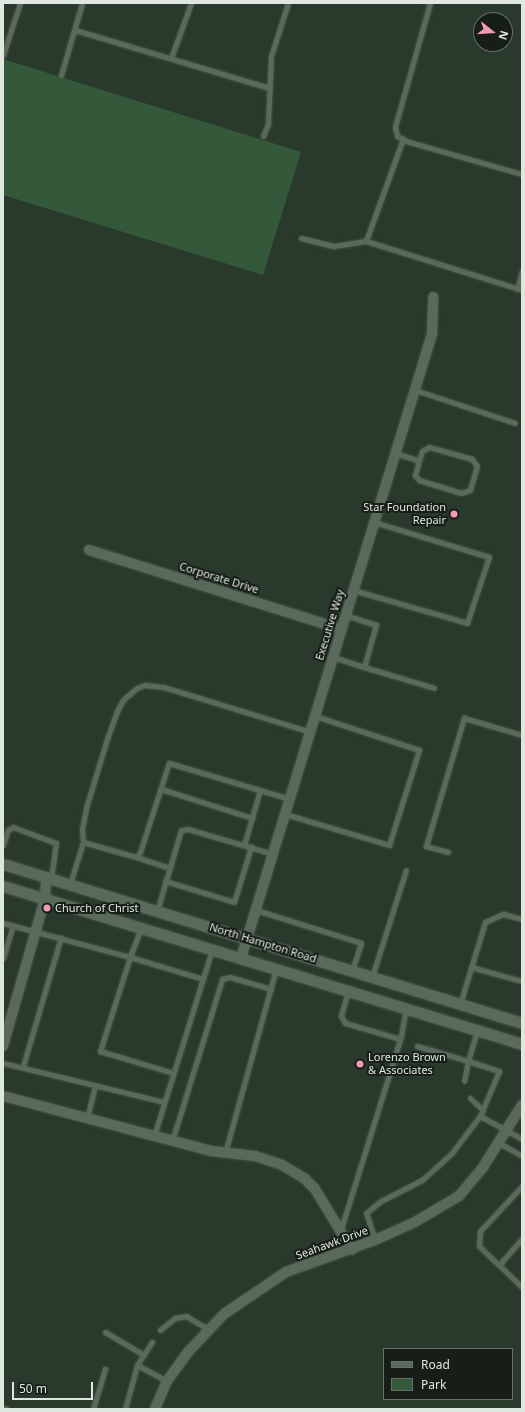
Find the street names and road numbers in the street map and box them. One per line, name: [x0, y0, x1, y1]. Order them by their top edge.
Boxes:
street label: Corporate Drive: [178, 560, 260, 596]
street label: Executive Way: [313, 588, 347, 662]
street label: North Hampton Road: [208, 920, 318, 966]
street label: Seahawk Drive: [294, 1224, 370, 1262]

